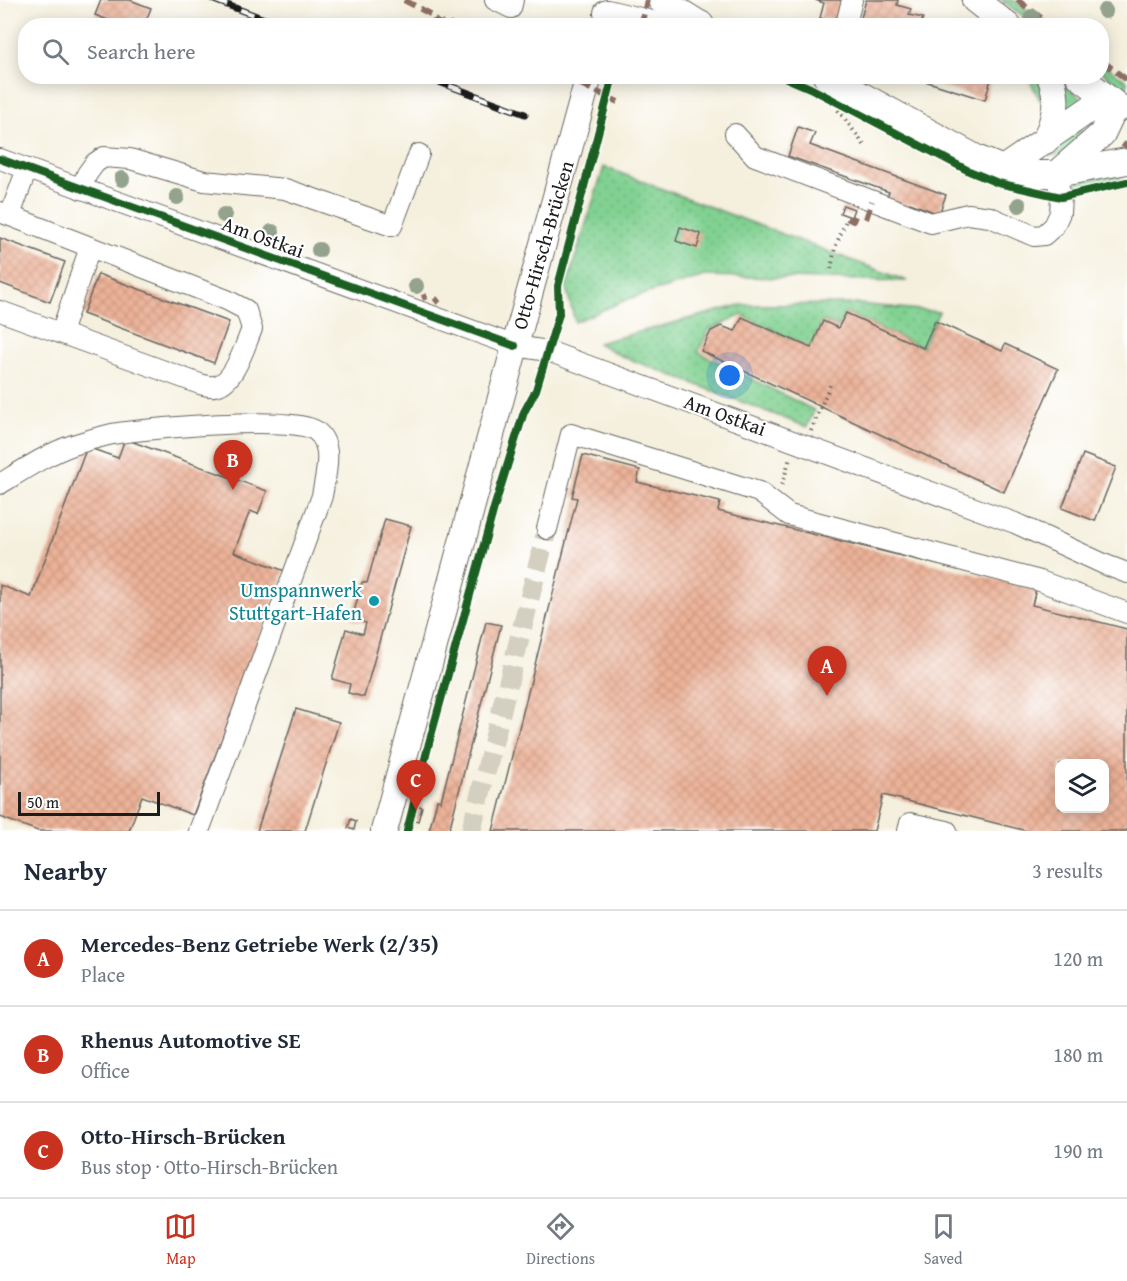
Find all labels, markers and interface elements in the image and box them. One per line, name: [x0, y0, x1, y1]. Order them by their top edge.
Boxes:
search box: [18, 18, 1109, 84]
icon: search: [39, 35, 72, 68]
text: Search here: [87, 35, 196, 67]
street label: Otto-Hirsch-Brücken: [505, 157, 580, 333]
street label: Am Ostkai: [218, 208, 309, 265]
your location: [715, 361, 744, 390]
street label: Am Ostkai: [680, 386, 771, 443]
pin: B: [214, 440, 252, 490]
place label: Umspannwerk Stuttgart-Hafen: [229, 575, 363, 627]
marker: Umspannwerk Stuttgart-Hafen: [367, 594, 381, 608]
pin: A: [808, 646, 846, 696]
map controls: [1055, 759, 1109, 813]
button: layers: [1055, 759, 1109, 813]
pin: C: [396, 760, 436, 810]
scale bar: [18, 789, 160, 816]
text: 50 m: [27, 790, 59, 814]
text: Nearby: [24, 851, 107, 890]
text: 3 results: [1032, 856, 1103, 885]
text: Mercedes-Benz Getriebe Werk (2/35): [81, 928, 439, 960]
text: A: [37, 944, 50, 973]
text: 120 m: [1053, 944, 1103, 973]
text: Place: [81, 960, 125, 989]
text: Rhenus Automotive SE: [81, 1024, 301, 1056]
text: B: [37, 1040, 50, 1069]
text: 180 m: [1053, 1040, 1103, 1069]
text: Office: [81, 1056, 130, 1085]
text: Otto-Hirsch-Brücken: [81, 1120, 286, 1152]
text: C: [38, 1136, 49, 1165]
text: 190 m: [1053, 1136, 1103, 1165]
text: Bus stop · Otto-Hirsch-Brücken: [81, 1152, 338, 1181]
tab: Map: [164, 1210, 197, 1270]
tab: Directions: [526, 1210, 595, 1270]
tab: Saved: [924, 1210, 963, 1270]

